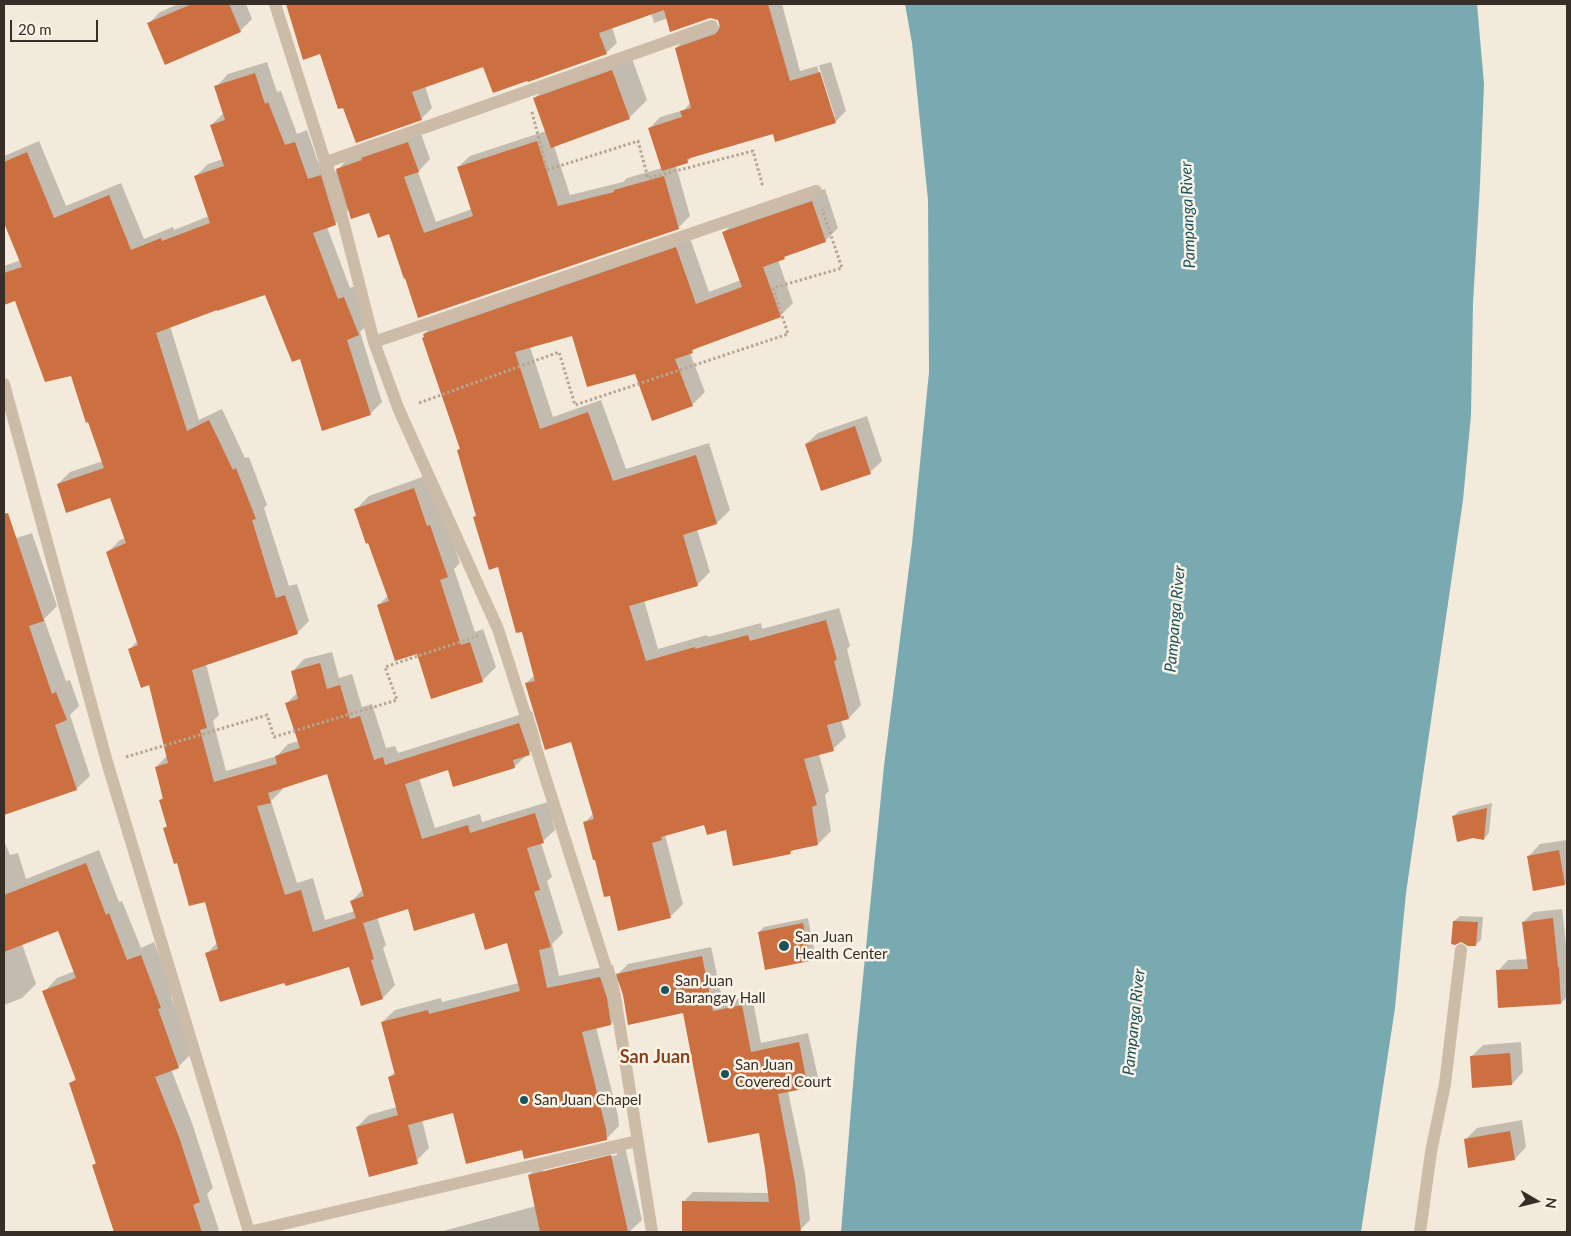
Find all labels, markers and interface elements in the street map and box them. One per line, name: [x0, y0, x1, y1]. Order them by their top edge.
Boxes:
scale bar: [12, 10, 100, 42]
text: 20 m: [18, 20, 52, 38]
water label: Pampanga River: [1177, 161, 1199, 269]
water label: Pampanga River: [1161, 565, 1189, 673]
place label: San Juan Health Center: [795, 928, 887, 963]
marker: San Juan Health Center: [777, 939, 791, 953]
water label: Pampanga River: [1119, 968, 1149, 1076]
place label: San Juan Barangay Hall: [675, 972, 766, 1007]
marker: San Juan Barangay Hall: [659, 984, 671, 996]
district label: San Juan: [620, 1046, 690, 1068]
place label: San Juan Covered Court: [735, 1056, 832, 1091]
marker: San Juan Covered Court: [719, 1068, 731, 1080]
place label: San Juan Chapel: [534, 1091, 642, 1109]
marker: San Juan Chapel: [518, 1094, 530, 1106]
north arrow: [1511, 1176, 1561, 1226]
text: N: [1542, 1197, 1561, 1210]

